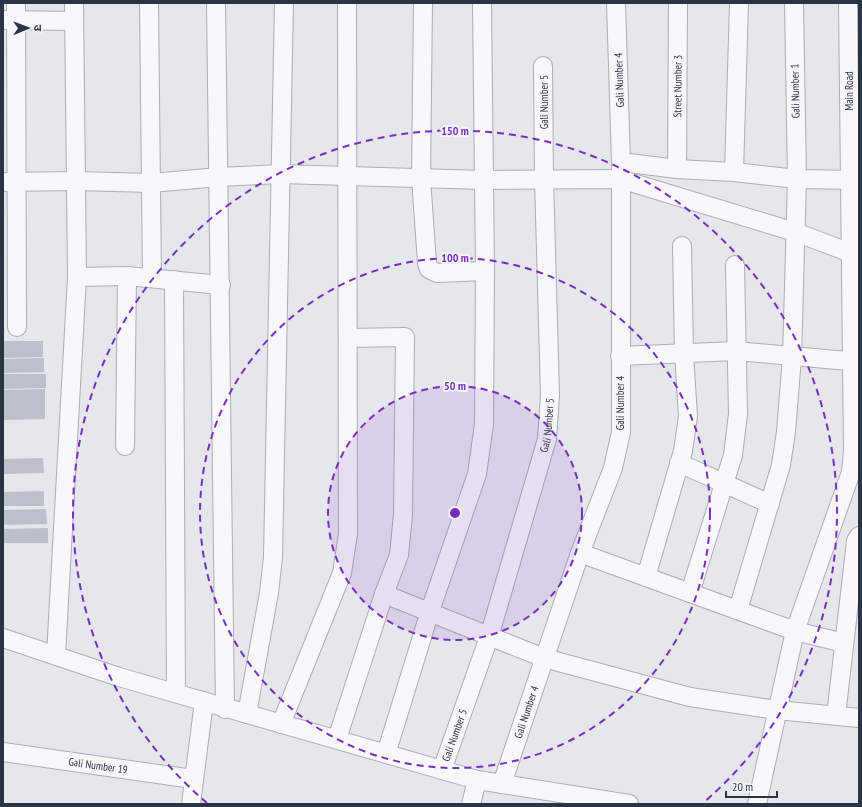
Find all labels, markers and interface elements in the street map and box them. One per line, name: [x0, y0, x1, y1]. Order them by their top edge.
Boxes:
north arrow: [8, 8, 48, 48]
text: उ: [31, 24, 45, 32]
street label: Gali Number 4: [611, 52, 627, 108]
street label: Street Number 3: [670, 55, 685, 117]
street label: Gali Number 1: [788, 64, 802, 118]
street label: Main Road: [842, 71, 856, 111]
street label: Gali Number 5: [537, 75, 551, 129]
text: 150 m: [441, 123, 469, 138]
text: 100 m: [441, 250, 469, 265]
street label: Gali Number 4: [613, 376, 627, 430]
text: 50 m: [444, 378, 466, 393]
street label: Gali Number 5: [536, 398, 557, 454]
centre of rings: [448, 506, 462, 520]
street label: Gali Number 4: [511, 684, 542, 740]
street label: Gali Number 5: [439, 707, 470, 763]
street label: Gali Number 19: [68, 754, 129, 777]
scale bar: [726, 773, 777, 799]
text: 20 m: [732, 779, 753, 794]

